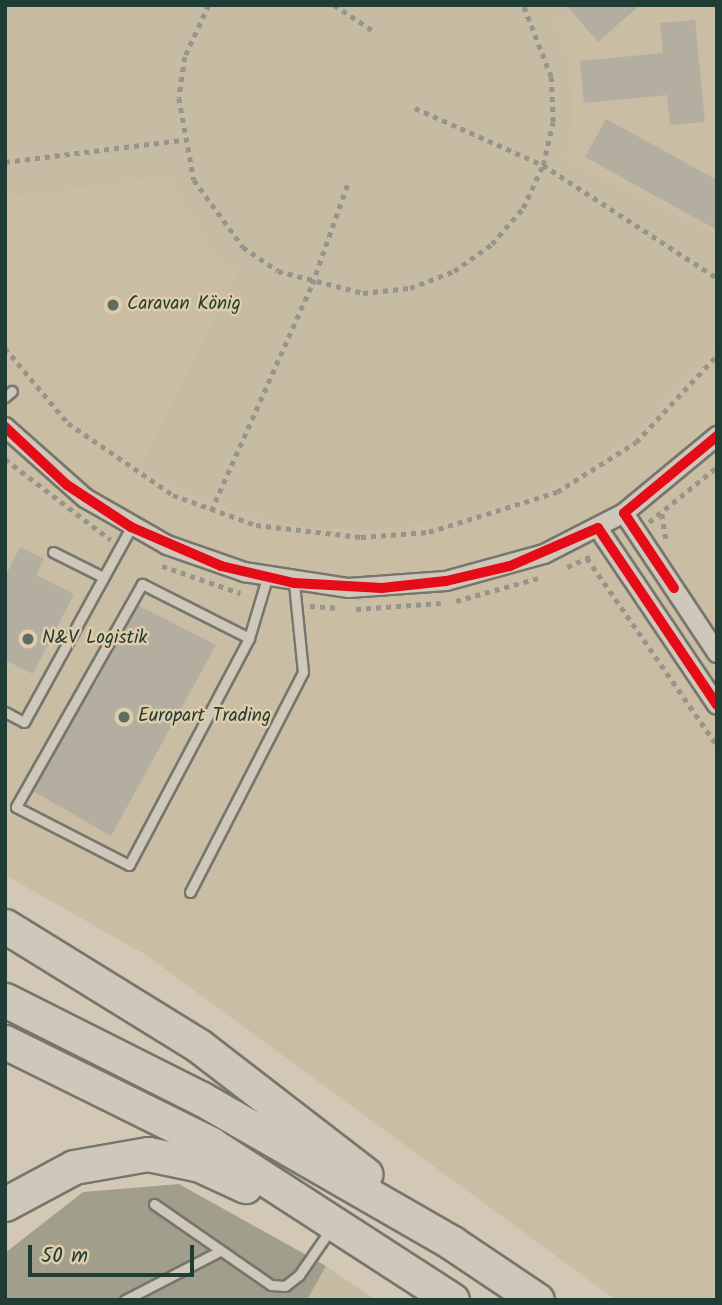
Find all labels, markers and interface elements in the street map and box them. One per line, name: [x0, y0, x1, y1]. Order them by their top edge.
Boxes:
place label: Caravan König: [127, 294, 241, 316]
marker: Caravan König: [105, 297, 121, 313]
place label: N&V Logistik: [42, 628, 147, 650]
marker: N&V Logistik: [20, 631, 36, 647]
place label: Europart Trading: [138, 706, 271, 728]
marker: Europart Trading: [116, 709, 132, 725]
scale bar: [32, 1232, 198, 1276]
text: 50 m: [41, 1240, 88, 1273]

